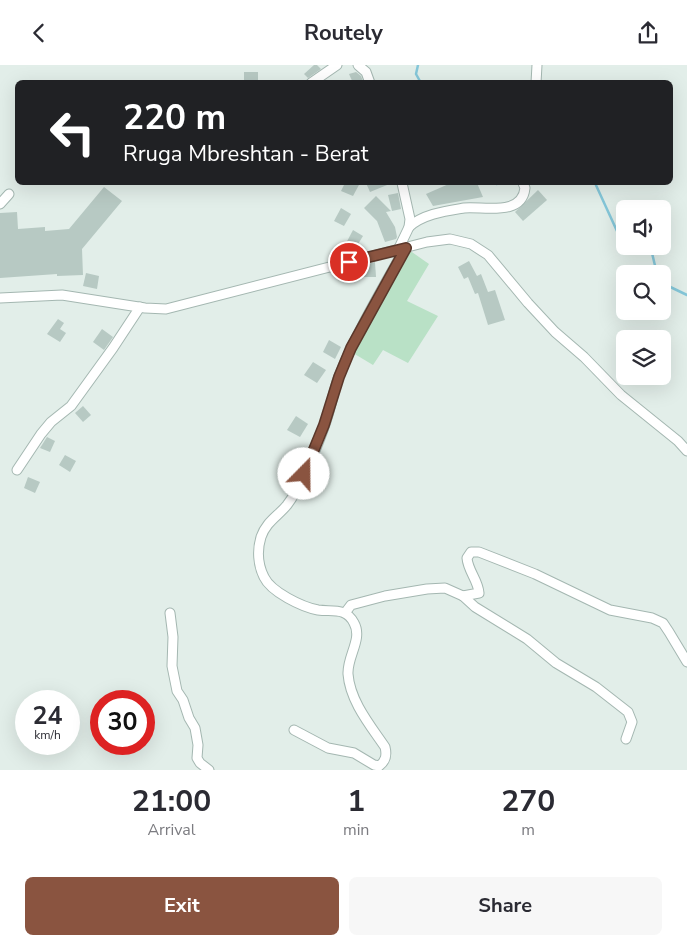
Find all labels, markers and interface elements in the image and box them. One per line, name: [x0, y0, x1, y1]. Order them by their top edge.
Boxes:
text: Routely: [304, 18, 383, 48]
icon: back: [25, 19, 53, 47]
icon: share: [634, 19, 662, 47]
text: 220 m: [123, 94, 226, 141]
icon: left: [40, 100, 105, 165]
text: Rruga Mbreshtan - Berat: [123, 139, 369, 169]
map controls: [616, 200, 671, 385]
button: sound: [616, 200, 671, 255]
pin: [328, 241, 370, 283]
icon: arrive: [335, 248, 363, 276]
button: search: [616, 265, 671, 320]
button: layers: [616, 330, 671, 385]
position arrow: [277, 447, 329, 499]
speed limit sign: 30: [90, 690, 155, 755]
text: 24: [32, 699, 63, 733]
text: km/h: [34, 727, 61, 743]
text: 21:00: [132, 781, 211, 822]
text: 1: [347, 781, 365, 822]
text: 270: [501, 781, 555, 822]
text: Arrival: [147, 819, 196, 841]
text: min: [343, 819, 369, 841]
text: m: [521, 819, 535, 841]
button: Exit: [25, 877, 339, 935]
button: Share: [349, 877, 662, 935]

